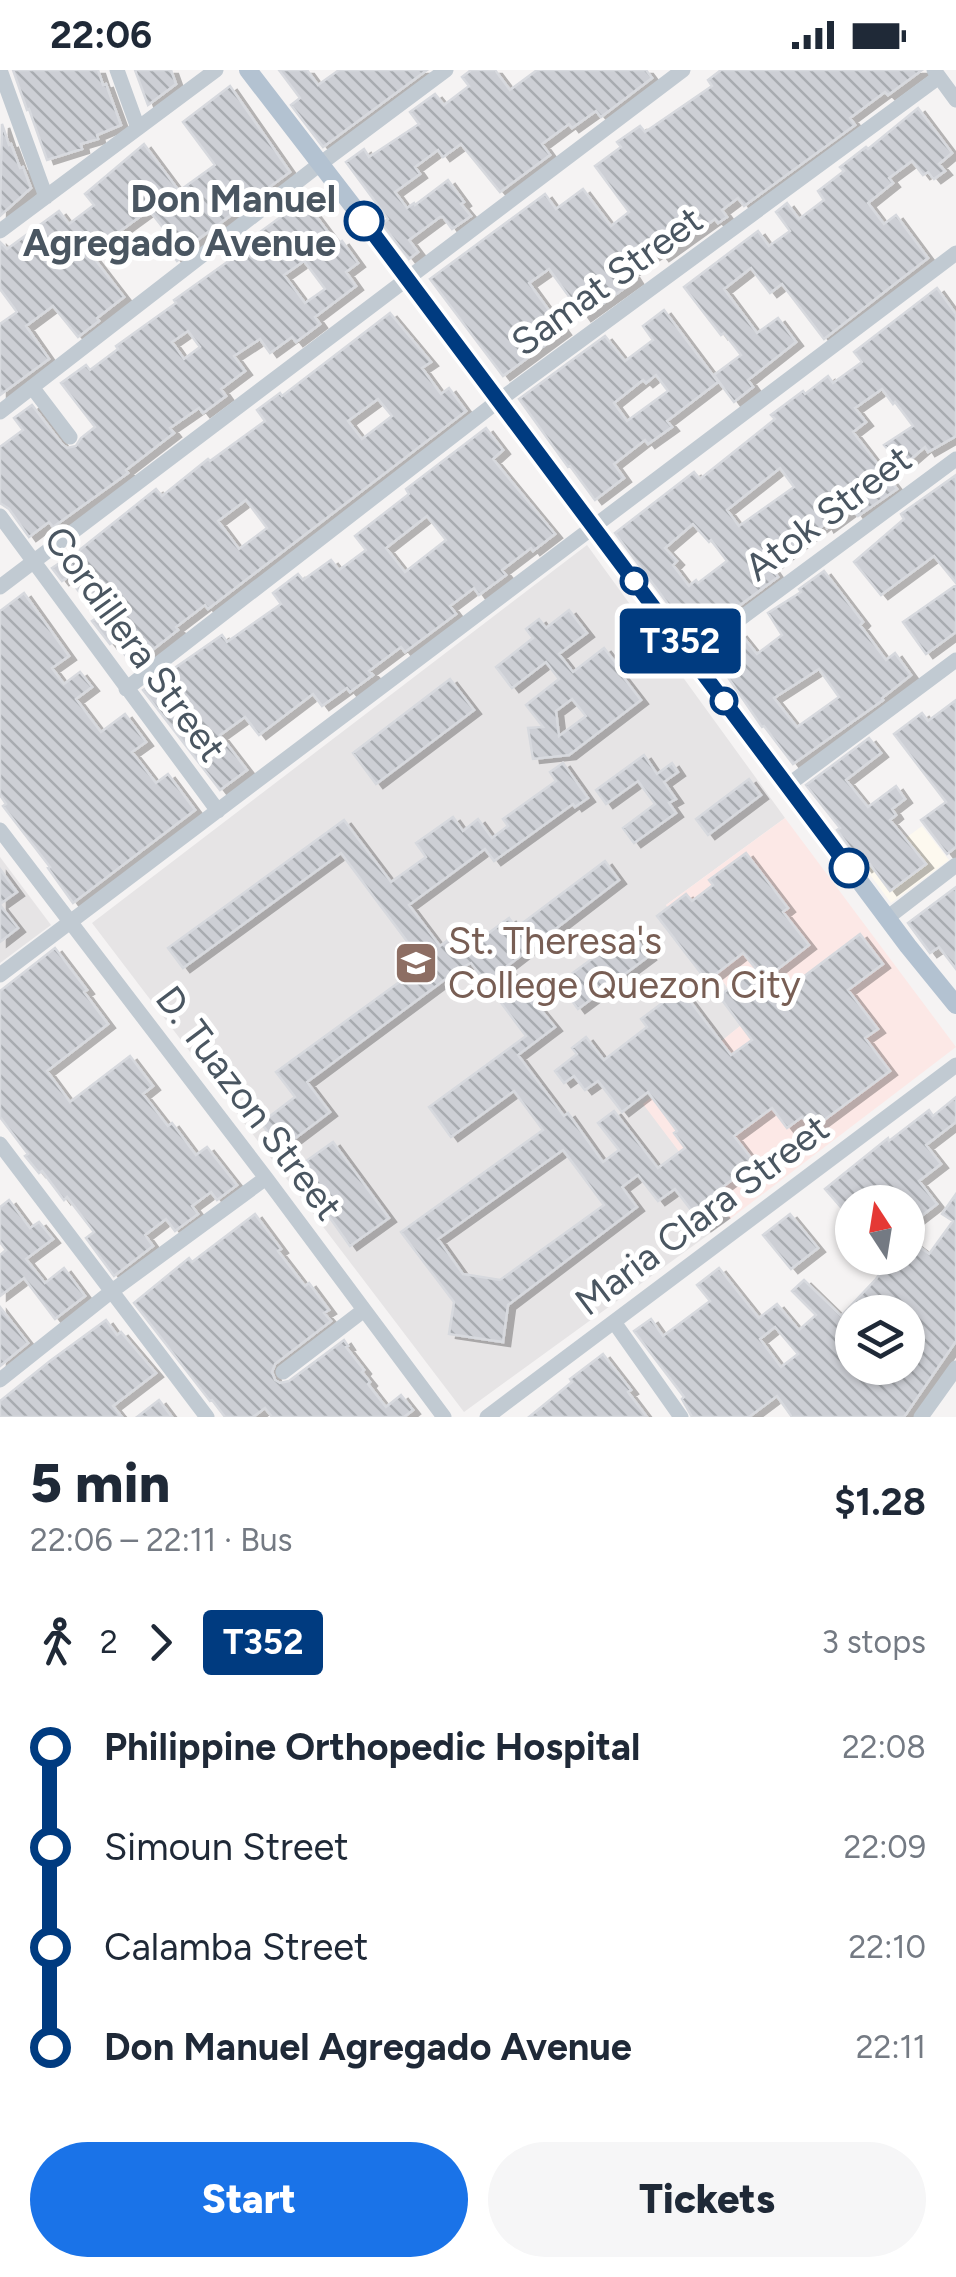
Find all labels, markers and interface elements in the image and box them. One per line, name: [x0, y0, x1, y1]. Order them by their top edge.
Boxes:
text: 22:06: [50, 12, 152, 58]
place label: Don Manuel Agregado Avenue: [23, 176, 336, 266]
street label: Samat Street: [503, 196, 711, 366]
marker: Don Manuel Agregado Avenue: [345, 202, 383, 240]
street label: Atok Street: [736, 436, 920, 590]
street label: Cordillera Street: [34, 518, 236, 770]
unlabelled marker: [621, 568, 647, 594]
line badge: T352: [610, 608, 750, 674]
text: T352: [640, 620, 720, 662]
unlabelled marker: [711, 688, 737, 714]
unlabelled marker: [830, 849, 868, 887]
place label: St. Theresa's College Quezon City: [448, 918, 801, 1008]
school or university icon: St. Theresa's College Quezon City: [393, 940, 439, 986]
street label: D. Tuazon Street: [146, 977, 352, 1229]
street label: Maria Clara Street: [566, 1105, 838, 1325]
north arrow: [835, 1185, 925, 1275]
map controls: [835, 1185, 925, 1385]
button: layers: [835, 1295, 925, 1385]
text: 5 min: [30, 1450, 170, 1516]
text: $1.28: [834, 1479, 926, 1525]
text: 22:06 – 22:11 · Bus: [30, 1521, 292, 1559]
icon: walk: [30, 1615, 85, 1670]
icon: forward: [133, 1615, 188, 1670]
text: T352: [223, 1621, 303, 1663]
text: 2: [100, 1623, 118, 1661]
text: 3 stops: [821, 1623, 926, 1661]
text: Philippine Orthopedic Hospital: [104, 1724, 640, 1770]
text: 22:08: [842, 1728, 926, 1766]
text: Simoun Street: [104, 1824, 349, 1870]
text: 22:09: [844, 1828, 926, 1866]
text: Calamba Street: [104, 1924, 368, 1970]
text: 22:10: [848, 1928, 926, 1966]
text: Don Manuel Agregado Avenue: [104, 2024, 632, 2070]
text: 22:11: [856, 2028, 926, 2066]
button: Start: [30, 2142, 468, 2257]
button: Tickets: [488, 2142, 926, 2257]

